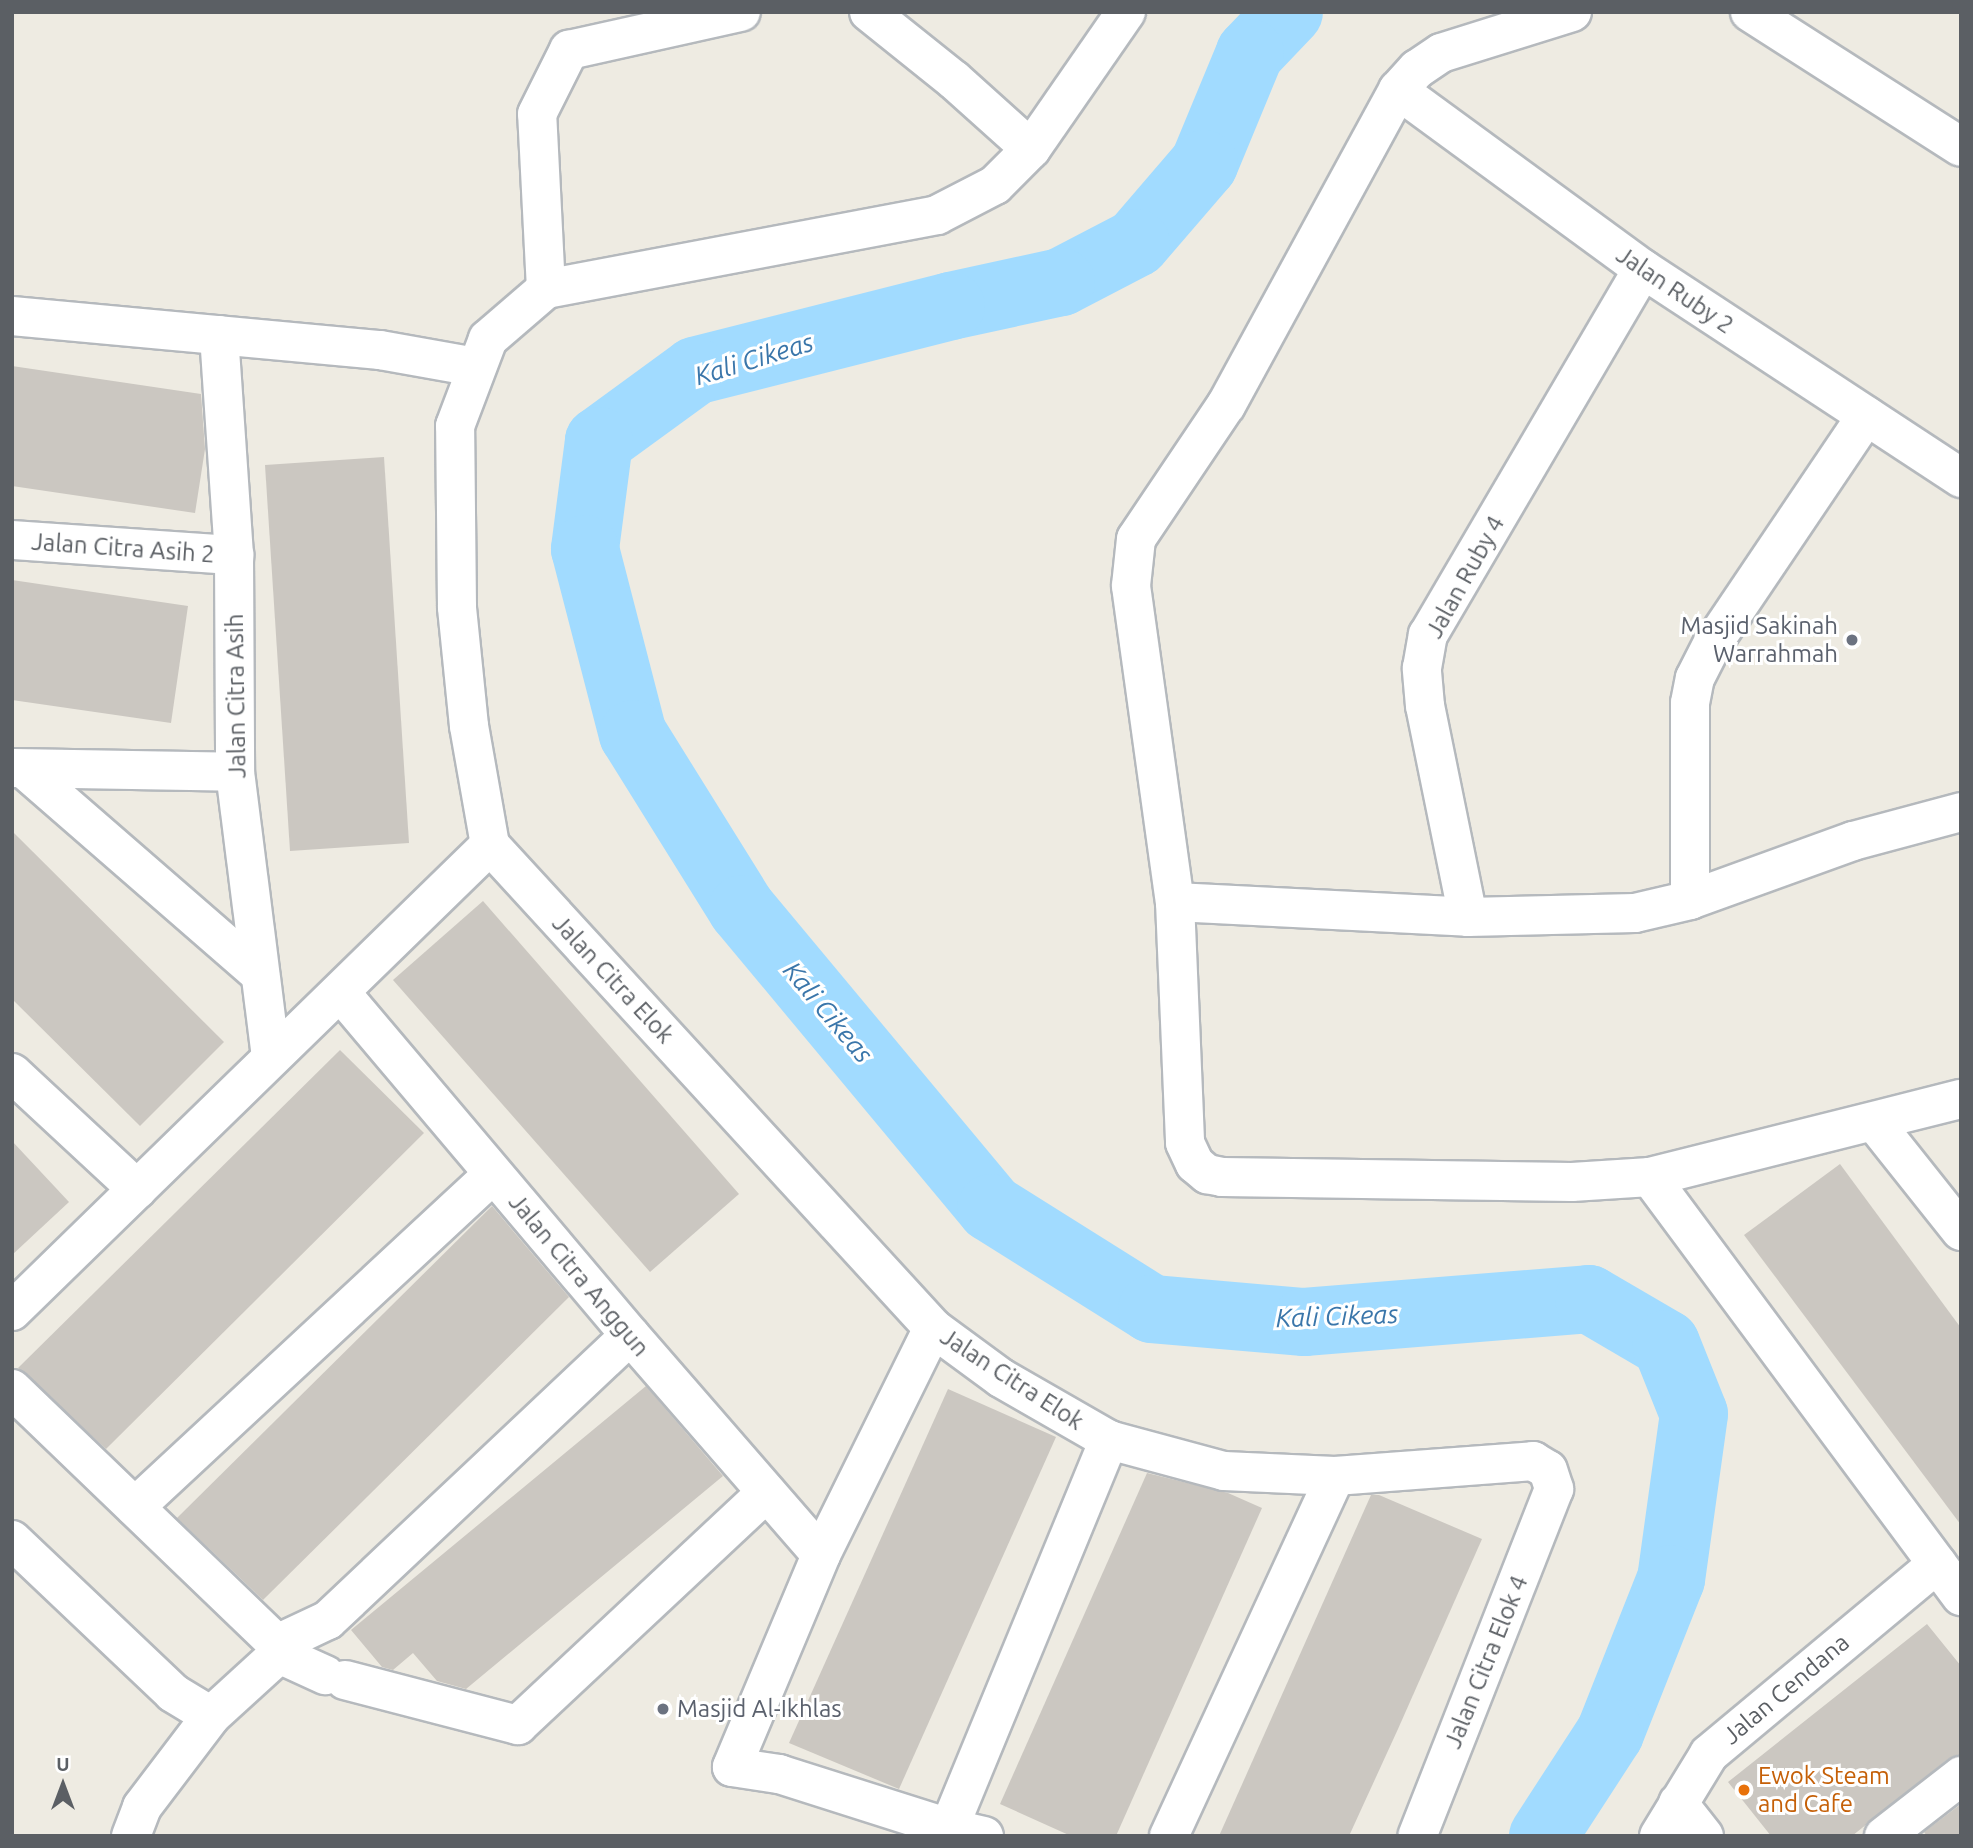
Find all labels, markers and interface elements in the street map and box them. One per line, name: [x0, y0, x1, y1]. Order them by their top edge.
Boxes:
street label: Jalan Ruby 2: [1611, 240, 1739, 340]
water label: Kali Cikeas: [691, 326, 817, 392]
street label: Jalan Ruby 4: [1420, 511, 1510, 643]
street label: Jalan Citra Asih 2: [30, 527, 216, 569]
place label: Masjid Sakinah Warrahmah: [1681, 612, 1838, 668]
street label: Jalan Citra Asih: [220, 613, 252, 779]
marker: Masjid Sakinah Warrahmah: [1844, 632, 1860, 648]
street label: Jalan Citra Elok: [546, 909, 680, 1049]
water label: Kali Cikeas: [777, 955, 879, 1069]
street label: Jalan Citra Anggun: [503, 1188, 655, 1362]
water label: Kali Cikeas: [1275, 1298, 1399, 1334]
street label: Jalan Citra Elok: [935, 1322, 1089, 1436]
street label: Jalan Citra Elok 4: [1438, 1571, 1534, 1753]
street label: Jalan Cendana: [1717, 1628, 1855, 1750]
place label: Masjid Al-Ikhlas: [677, 1695, 842, 1723]
marker: Masjid Al-Ikhlas: [655, 1701, 671, 1717]
north arrow: [28, 1750, 98, 1820]
text: U: [56, 1753, 70, 1775]
place label: Ewok Steam and Cafe: [1758, 1762, 1890, 1818]
marker: Ewok Steam and Cafe: [1736, 1782, 1752, 1798]

